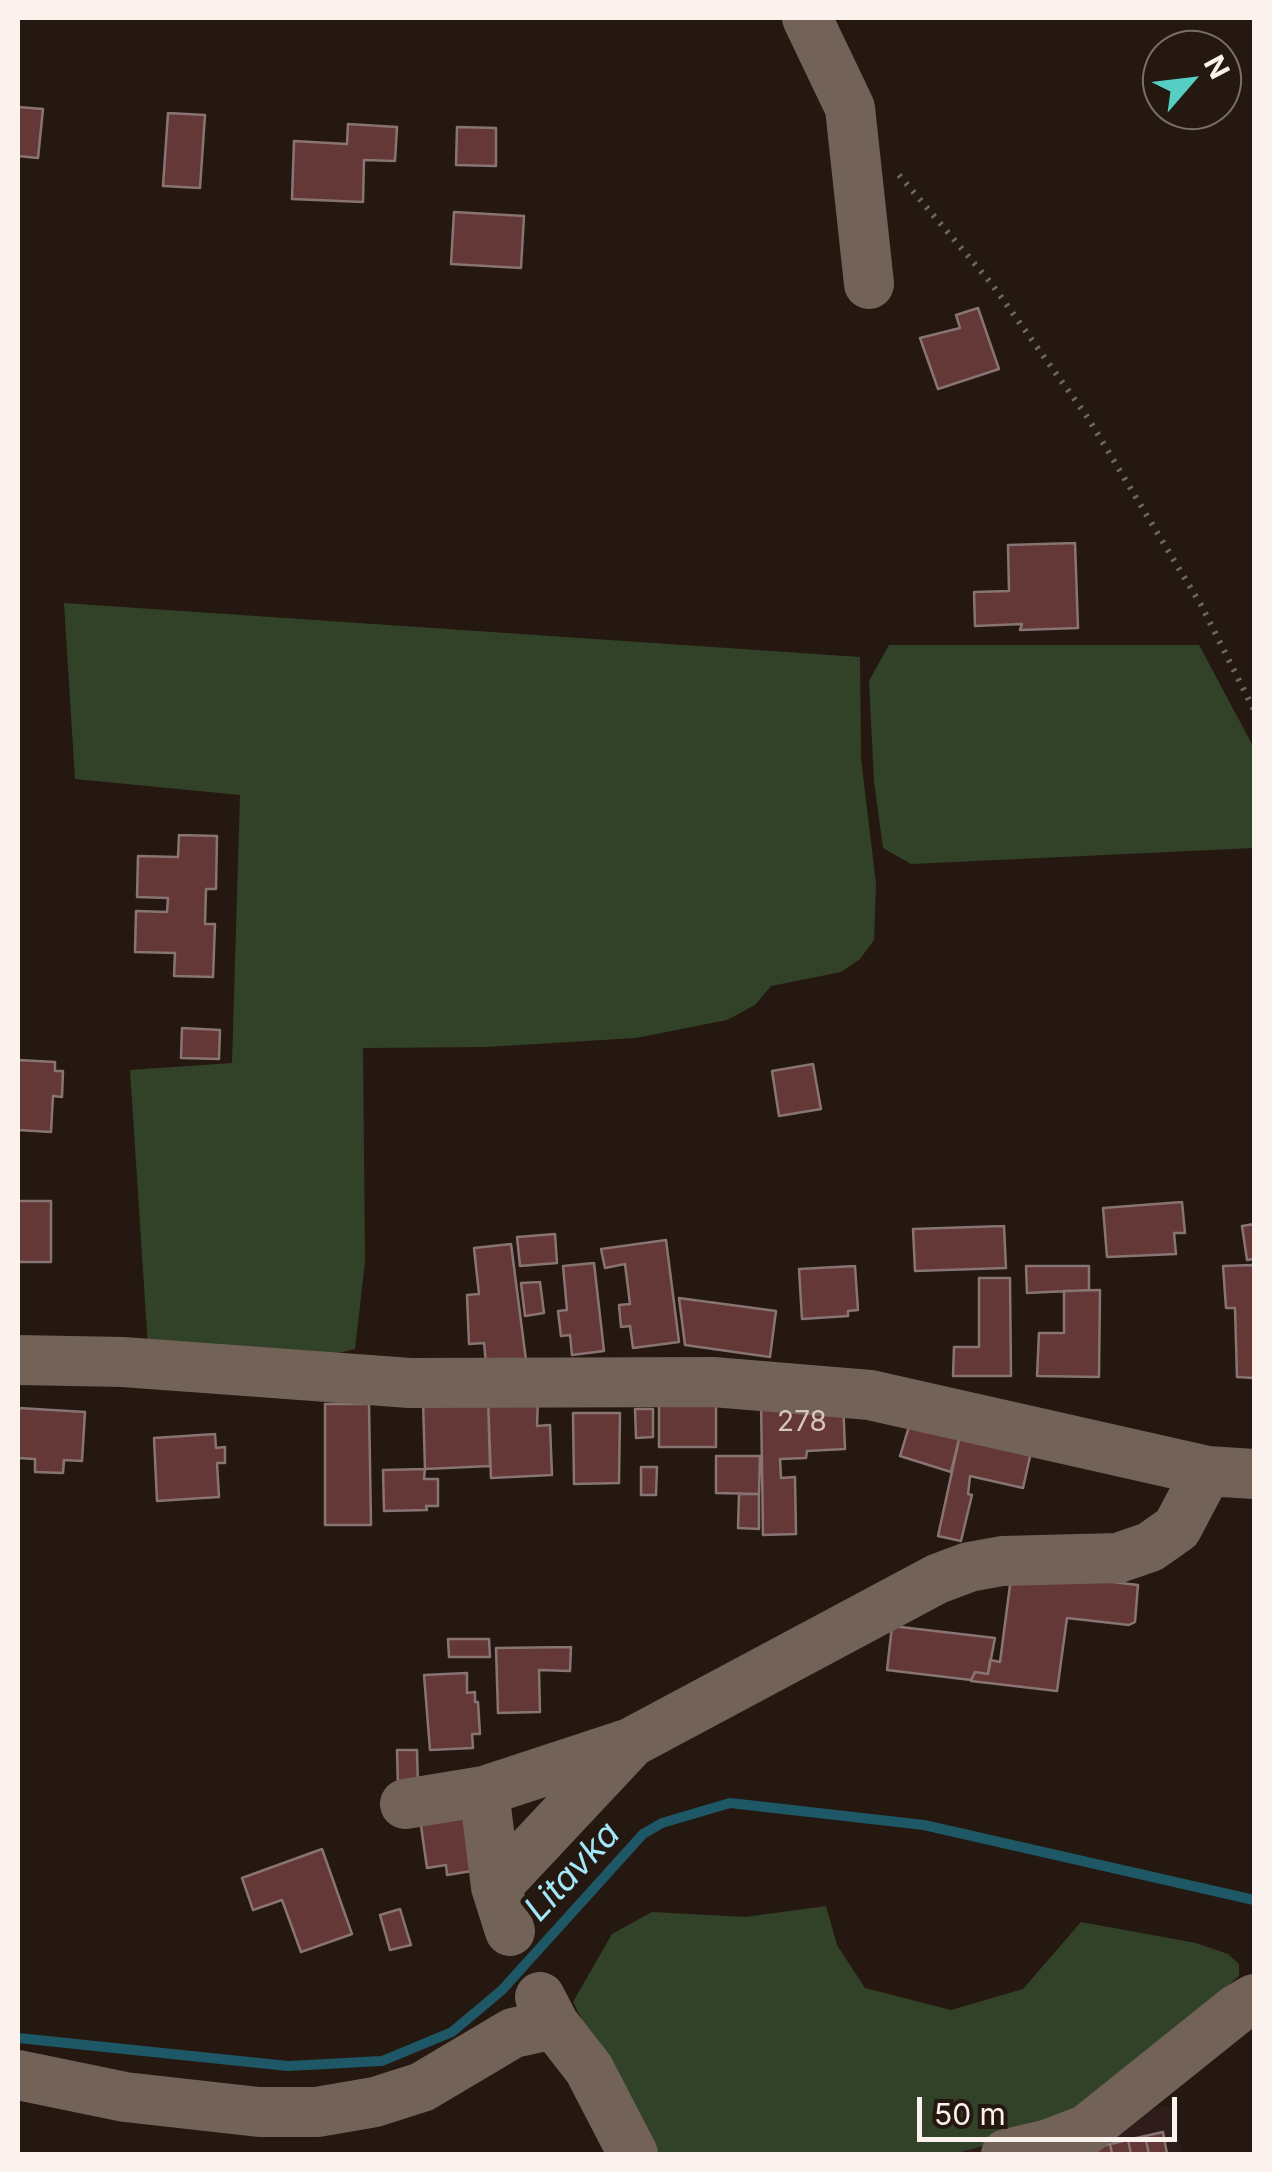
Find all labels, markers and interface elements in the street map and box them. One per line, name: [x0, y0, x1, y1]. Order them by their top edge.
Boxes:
north arrow: [1142, 30, 1242, 130]
text: N: [1197, 49, 1237, 84]
house number: 278: [777, 1406, 827, 1440]
water label: Litavka: [517, 1814, 629, 1930]
scale bar: [922, 2077, 1182, 2139]
text: 50 m: [934, 2096, 1006, 2132]

